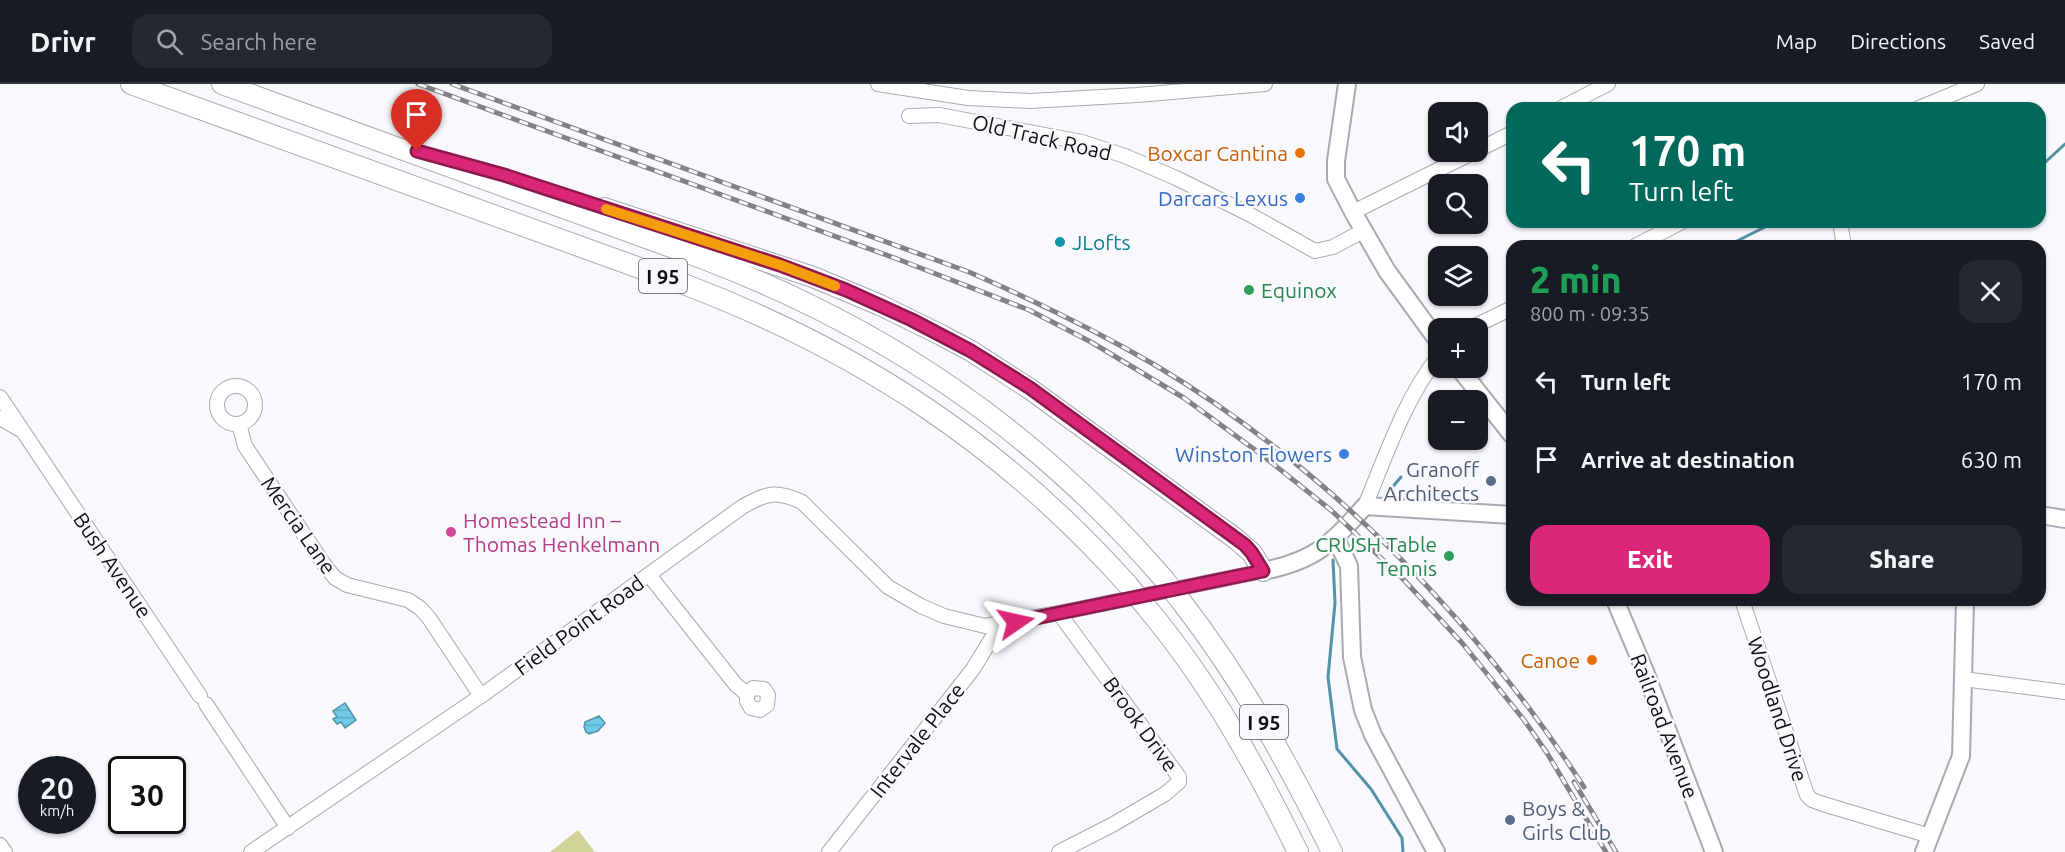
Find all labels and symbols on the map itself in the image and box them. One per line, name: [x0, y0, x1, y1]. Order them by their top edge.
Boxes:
pin: [391, 89, 442, 151]
street label: Old Track Road: [970, 109, 1114, 165]
place label: Boxcar Cantina: [1147, 141, 1288, 165]
marker: Boxcar Cantina: [1293, 146, 1307, 160]
place label: Darcars Lexus: [1158, 186, 1288, 210]
marker: Darcars Lexus: [1293, 191, 1307, 205]
place label: JLofts: [1072, 230, 1131, 254]
marker: JLofts: [1053, 235, 1067, 249]
road number: I 95: [639, 259, 687, 293]
place label: Equinox: [1261, 278, 1337, 302]
marker: Equinox: [1242, 283, 1256, 297]
place label: Winston Flowers: [1175, 442, 1332, 466]
marker: Winston Flowers: [1337, 447, 1351, 461]
place label: Granoff Architects: [1384, 457, 1480, 505]
street label: Mercia Lane: [257, 472, 341, 578]
marker: Granoff Architects: [1484, 474, 1498, 488]
street label: Bush Avenue: [69, 508, 157, 622]
place label: Homestead Inn – Thomas Henkelmann: [463, 508, 660, 556]
marker: Homestead Inn – Thomas Henkelmann: [444, 525, 458, 539]
place label: CRUSH Table Tennis: [1315, 532, 1437, 580]
marker: CRUSH Table Tennis: [1442, 549, 1456, 563]
street label: Field Point Road: [510, 570, 648, 680]
position arrow: [984, 590, 1048, 654]
street label: Woodland Drive: [1743, 633, 1813, 785]
place label: Canoe: [1520, 648, 1580, 672]
street label: Railroad Avenue: [1626, 650, 1704, 802]
marker: Canoe: [1585, 653, 1599, 667]
street label: Brook Drive: [1099, 672, 1183, 776]
street label: Intervale Place: [865, 678, 969, 802]
road number: I 95: [1240, 705, 1288, 739]
speed limit sign: 30: [108, 756, 186, 834]
place label: Boys & Girls Club: [1522, 796, 1611, 844]
marker: Boys & Girls Club: [1503, 813, 1517, 827]

